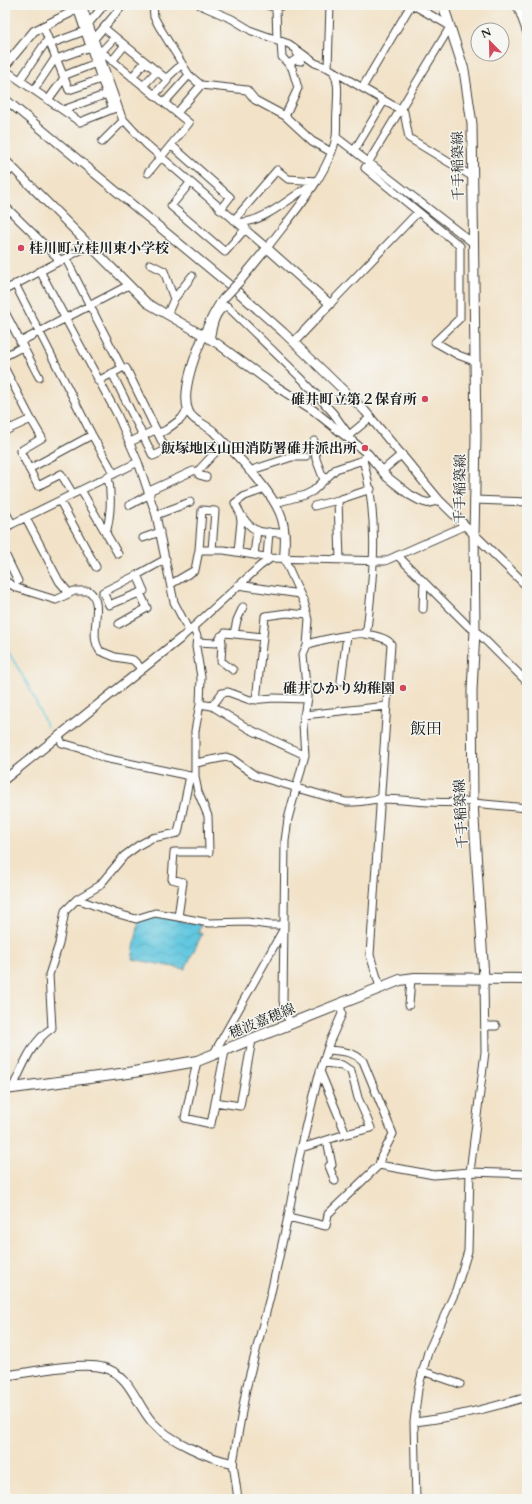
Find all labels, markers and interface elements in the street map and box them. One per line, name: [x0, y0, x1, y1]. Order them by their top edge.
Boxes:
north arrow: [470, 22, 510, 62]
text: N: [479, 24, 494, 42]
street label: 千手稲築線: [448, 131, 468, 201]
place label: 桂川町立桂川東小学校: [29, 239, 169, 258]
marker: 桂川町立桂川東小学校: [16, 243, 26, 253]
place label: 碓井町立第２保育所: [291, 390, 417, 409]
marker: 碓井町立第２保育所: [420, 394, 430, 404]
place label: 飯塚地区山田消防署碓井派出所: [161, 439, 357, 458]
marker: 飯塚地区山田消防署碓井派出所: [360, 443, 370, 453]
street label: 千手稲築線: [450, 454, 470, 524]
place label: 碓井ひかり幼稚園: [283, 679, 395, 698]
marker: 碓井ひかり幼稚園: [398, 683, 408, 693]
district label: 飯田: [410, 718, 442, 740]
street label: 千手稲築線: [450, 779, 472, 849]
street label: 穂波嘉穂線: [226, 999, 298, 1043]

